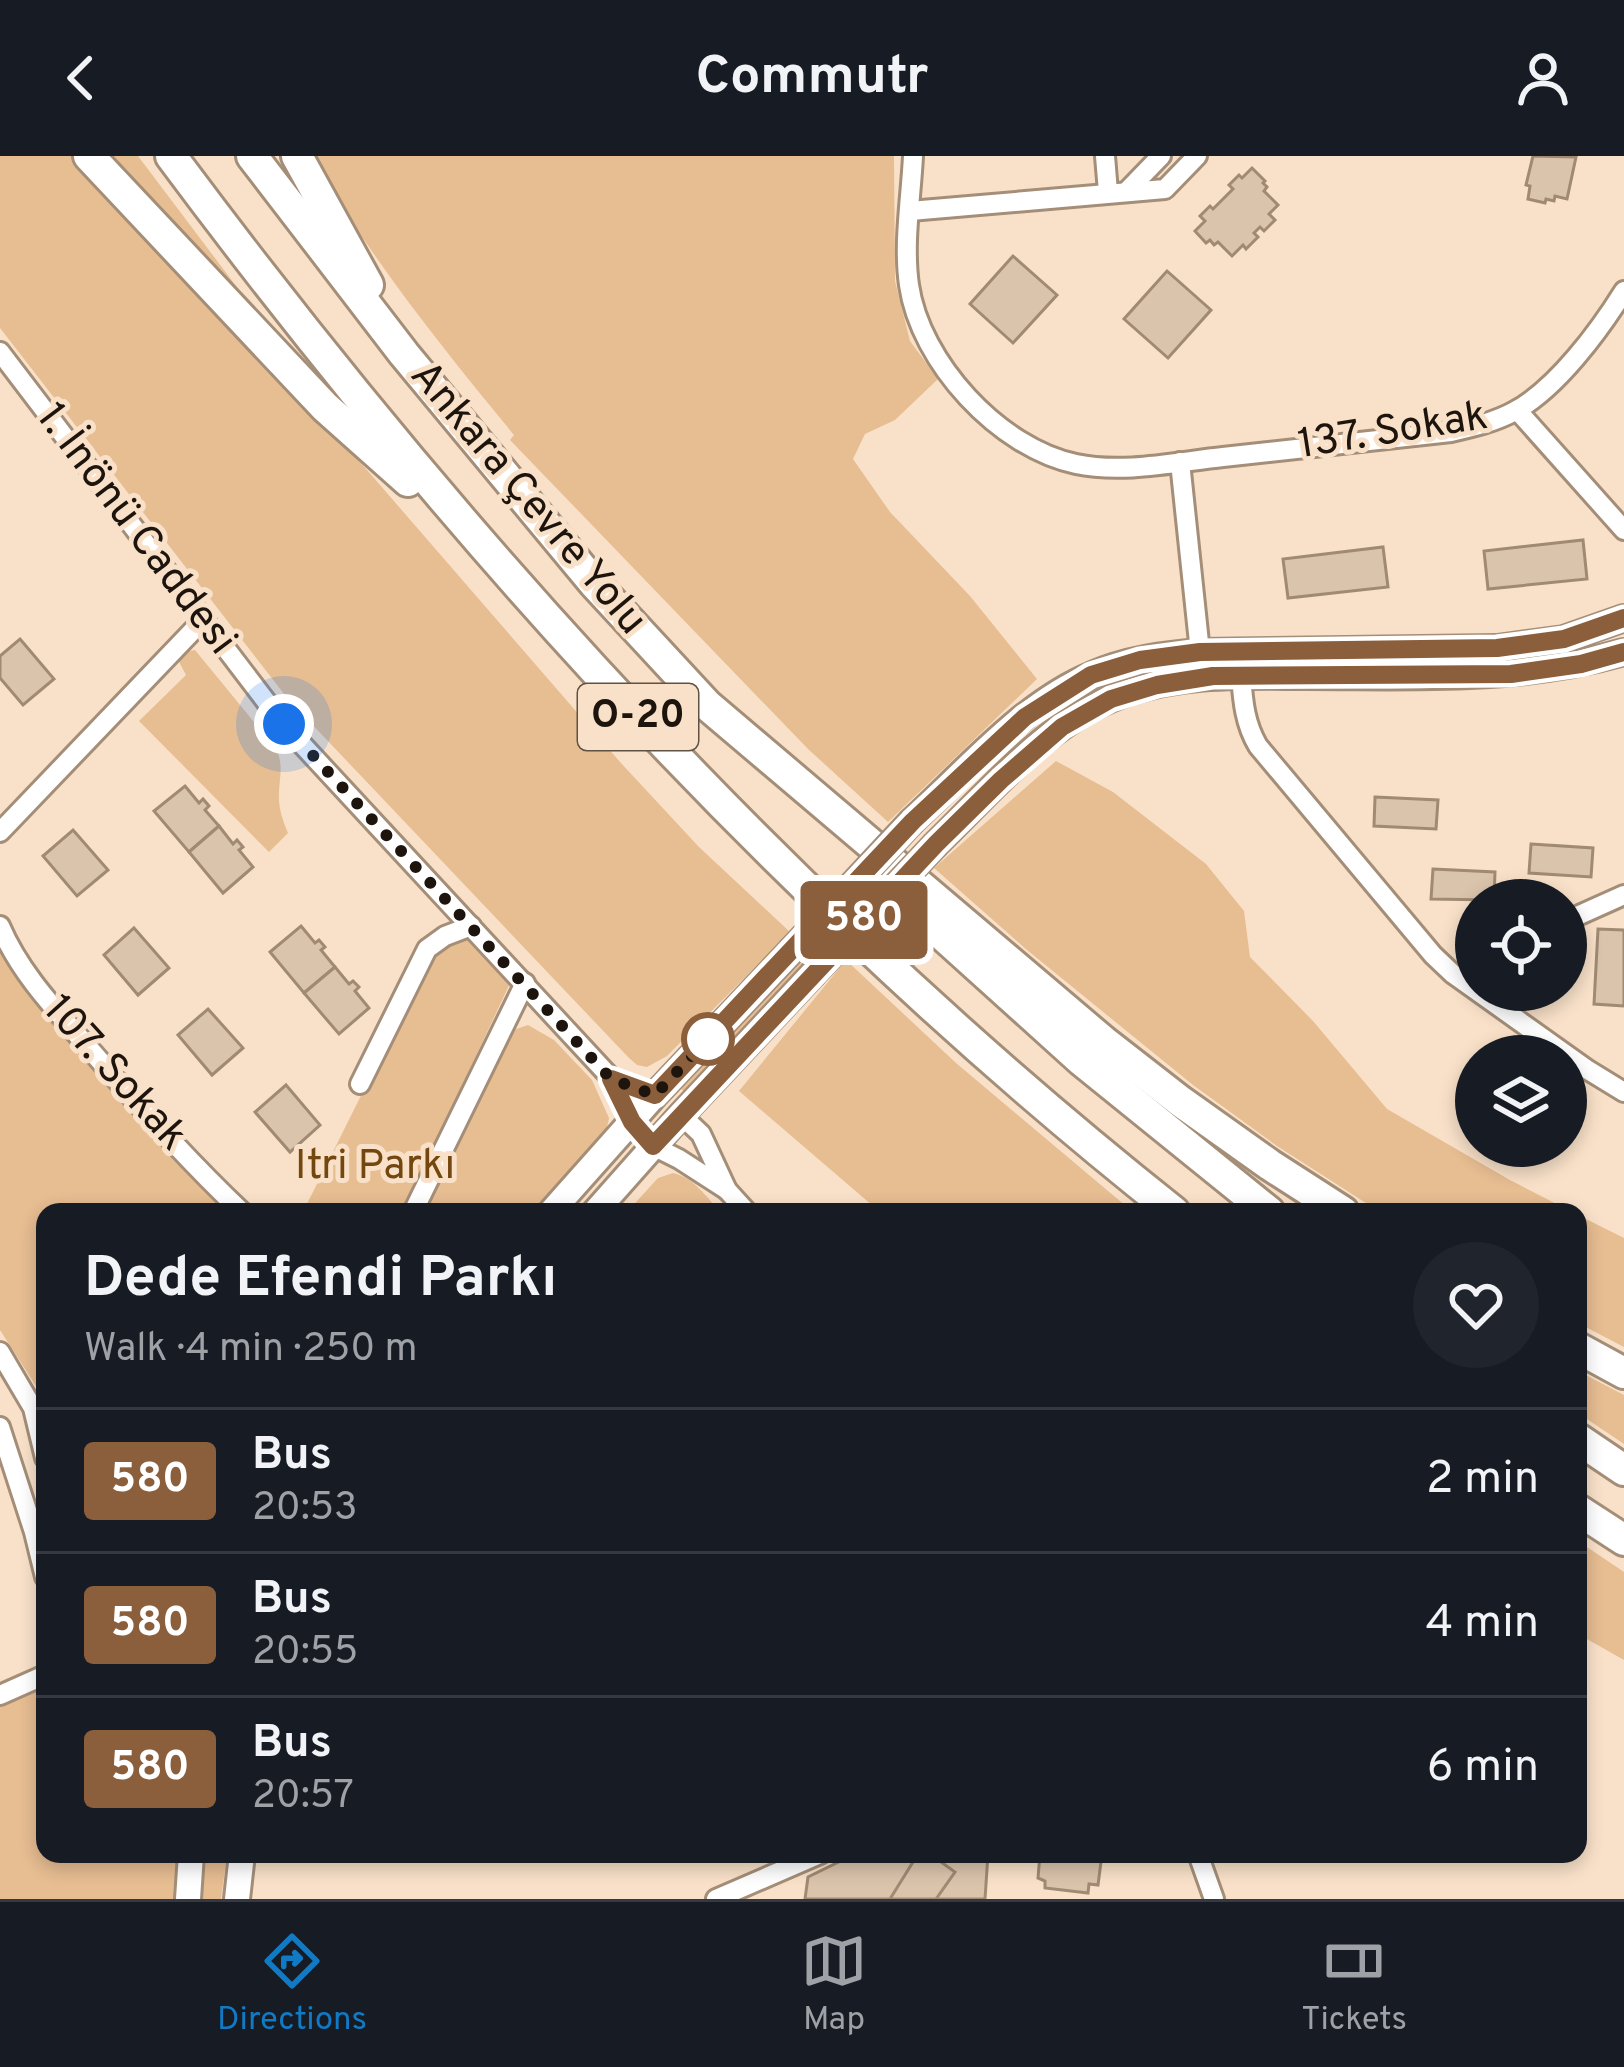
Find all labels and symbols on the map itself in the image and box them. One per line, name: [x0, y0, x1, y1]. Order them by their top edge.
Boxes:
street label: Ankara Çevre Yolu: [397, 351, 657, 647]
street label: 137. Sokak: [1294, 391, 1492, 473]
street label: 1. İnönü Caddesi: [23, 393, 248, 666]
road number: O-20: [578, 684, 698, 750]
your location: [254, 694, 314, 754]
line badge: 580: [795, 881, 933, 959]
street label: 107. Sokak: [30, 985, 198, 1163]
unlabelled marker: [683, 1014, 733, 1064]
park label: Itri Parkı: [295, 1141, 455, 1194]

